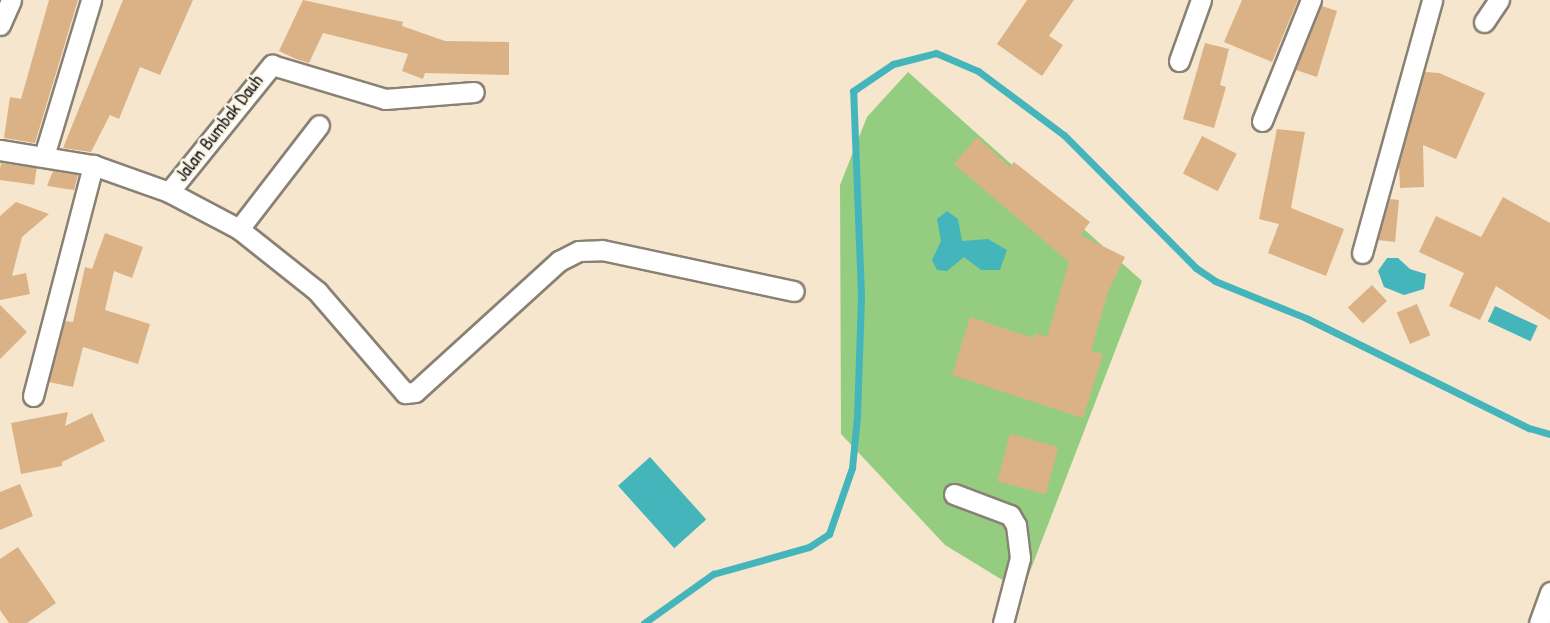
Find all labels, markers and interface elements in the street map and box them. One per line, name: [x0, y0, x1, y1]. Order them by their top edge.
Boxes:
street label: Jalan Bumbak Dauh: [170, 70, 268, 186]

